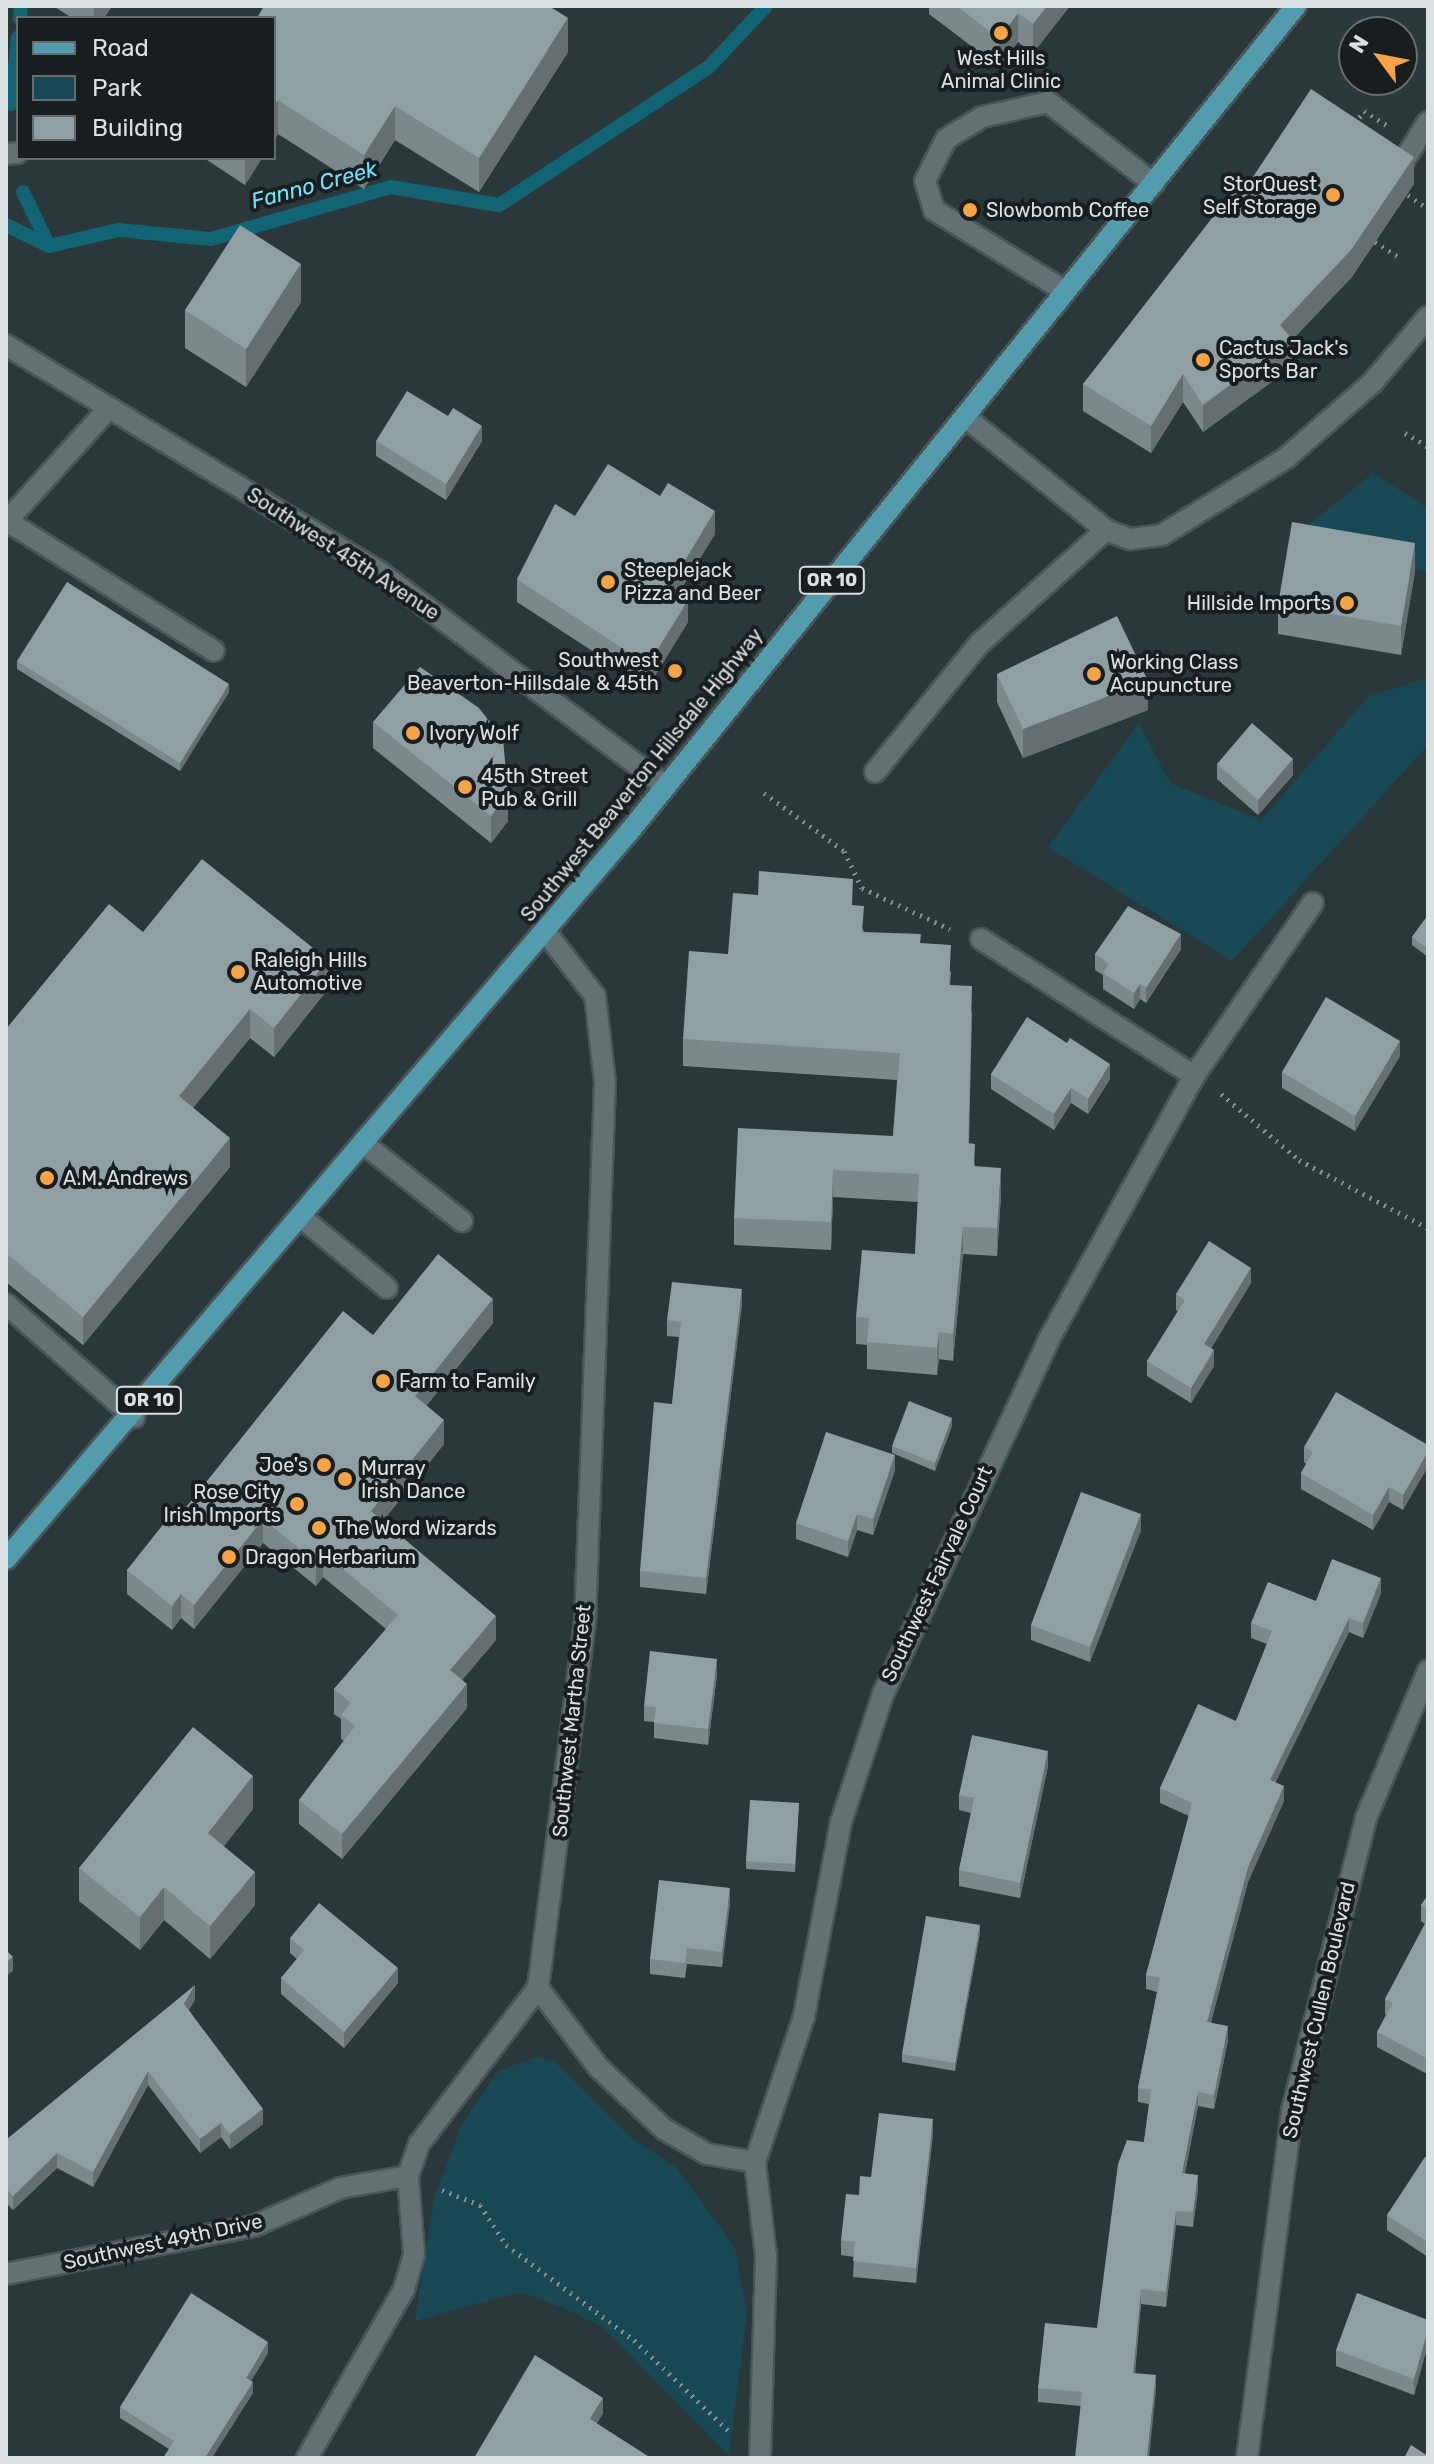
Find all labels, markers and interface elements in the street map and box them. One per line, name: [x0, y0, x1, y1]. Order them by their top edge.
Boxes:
legend: [16, 16, 276, 160]
north arrow: [1338, 16, 1418, 96]
marker: West Hills Animal Clinic: [992, 24, 1010, 42]
text: N: [1343, 30, 1375, 58]
text: Road: [92, 34, 149, 62]
place label: West Hills Animal Clinic: [941, 46, 1061, 93]
text: Park: [92, 74, 142, 102]
text: Building: [92, 114, 183, 142]
water label: Fanno Creek: [248, 156, 380, 214]
place label: StorQuest Self Storage: [1203, 172, 1317, 219]
marker: StorQuest Self Storage: [1324, 186, 1342, 204]
place label: Slowbomb Coffee: [986, 198, 1149, 222]
marker: Slowbomb Coffee: [961, 201, 979, 219]
place label: Cactus Jack's Sports Bar: [1219, 336, 1348, 383]
marker: Cactus Jack's Sports Bar: [1194, 351, 1212, 369]
street label: Southwest 45th Avenue: [242, 483, 444, 625]
place label: Steeplejack Pizza and Beer: [624, 558, 761, 605]
road number: OR 10: [798, 566, 866, 594]
marker: Steeplejack Pizza and Beer: [599, 573, 617, 591]
place label: Hillside Imports: [1187, 591, 1331, 615]
marker: Hillside Imports: [1338, 594, 1356, 612]
street label: Southwest Beaverton Hillsdale Highway: [516, 623, 768, 927]
place label: Southwest Beaverton-Hillsdale & 45th: [407, 648, 659, 695]
place label: Working Class Acupuncture: [1110, 650, 1238, 697]
marker: Southwest Beaverton-Hillsdale & 45th: [666, 662, 684, 680]
marker: Working Class Acupuncture: [1085, 665, 1103, 683]
place label: Ivory Wolf: [429, 721, 520, 745]
marker: Ivory Wolf: [404, 724, 422, 742]
place label: 45th Street Pub & Grill: [481, 764, 588, 811]
marker: 45th Street Pub & Grill: [456, 778, 474, 796]
place label: Raleigh Hills Automotive: [254, 948, 367, 995]
marker: Raleigh Hills Automotive: [229, 963, 247, 981]
place label: A.M. Andrews: [63, 1166, 189, 1190]
marker: A.M. Andrews: [38, 1169, 56, 1187]
place label: Farm to Family: [399, 1369, 536, 1393]
marker: Farm to Family: [374, 1372, 392, 1390]
road number: OR 10: [115, 1386, 183, 1414]
place label: Joe's: [259, 1453, 308, 1477]
marker: Joe's: [315, 1456, 333, 1474]
place label: Murray Irish Dance: [361, 1456, 465, 1503]
street label: Southwest Fairvale Court: [876, 1462, 998, 1686]
marker: Murray Irish Dance: [336, 1470, 354, 1488]
place label: Rose City Irish Imports: [164, 1480, 281, 1527]
marker: Rose City Irish Imports: [288, 1495, 306, 1513]
place label: The Word Wizards: [335, 1516, 497, 1540]
marker: The Word Wizards: [310, 1519, 328, 1537]
place label: Dragon Herbarium: [245, 1545, 416, 1569]
marker: Dragon Herbarium: [220, 1548, 238, 1566]
street label: Southwest Martha Street: [548, 1603, 596, 1839]
street label: Southwest Cullen Boulevard: [1278, 1879, 1360, 2141]
street label: Southwest 49th Drive: [61, 2209, 265, 2275]

